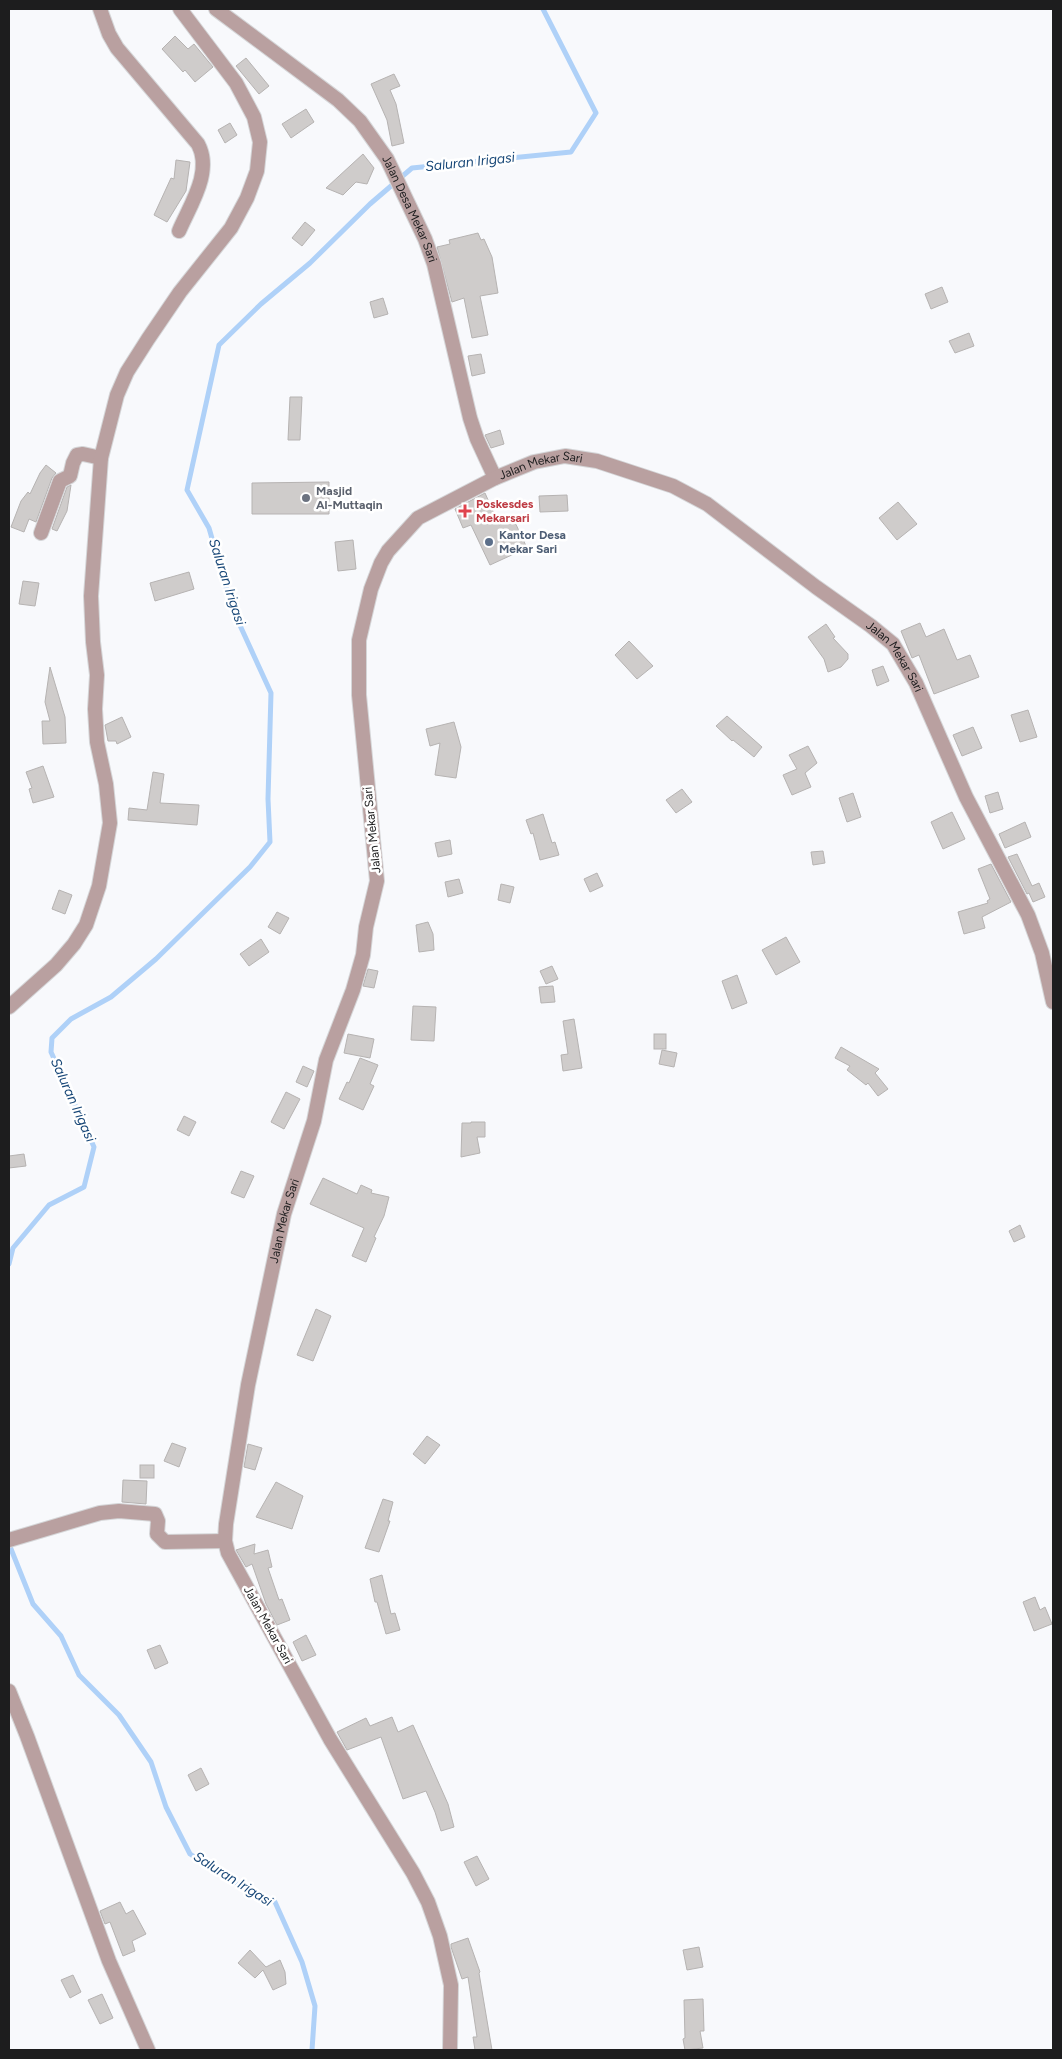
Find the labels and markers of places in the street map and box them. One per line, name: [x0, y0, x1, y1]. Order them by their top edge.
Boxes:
place label: Masjid Al-Muttaqin: [316, 484, 383, 512]
marker: Masjid Al-Muttaqin: [300, 492, 312, 504]
place label: Poskesdes Mekarsari: [476, 497, 534, 525]
marker: Poskesdes Mekarsari: [458, 504, 472, 518]
place label: Kantor Desa Mekar Sari: [499, 528, 566, 556]
marker: Kantor Desa Mekar Sari: [483, 536, 495, 548]

